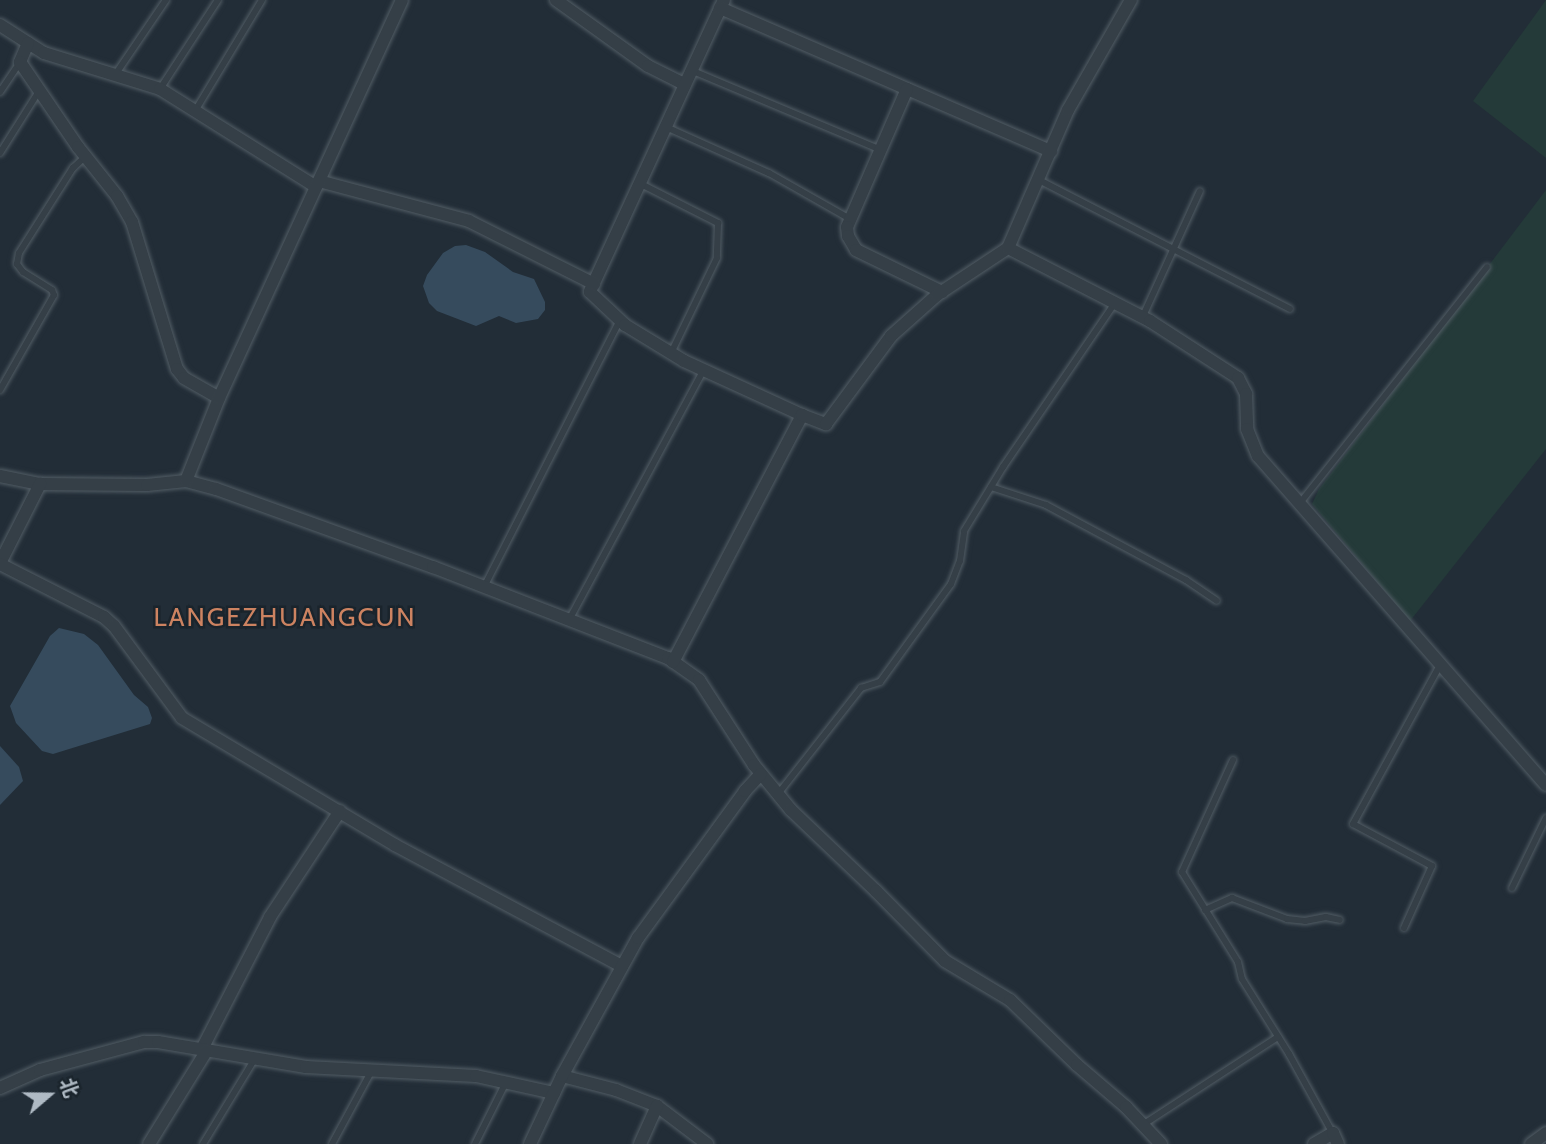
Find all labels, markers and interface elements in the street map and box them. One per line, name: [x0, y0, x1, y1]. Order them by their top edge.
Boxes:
district label: LANGEZHUANGCUN: [155, 602, 415, 634]
north arrow: [14, 1060, 84, 1130]
text: 北: [55, 1075, 83, 1101]

